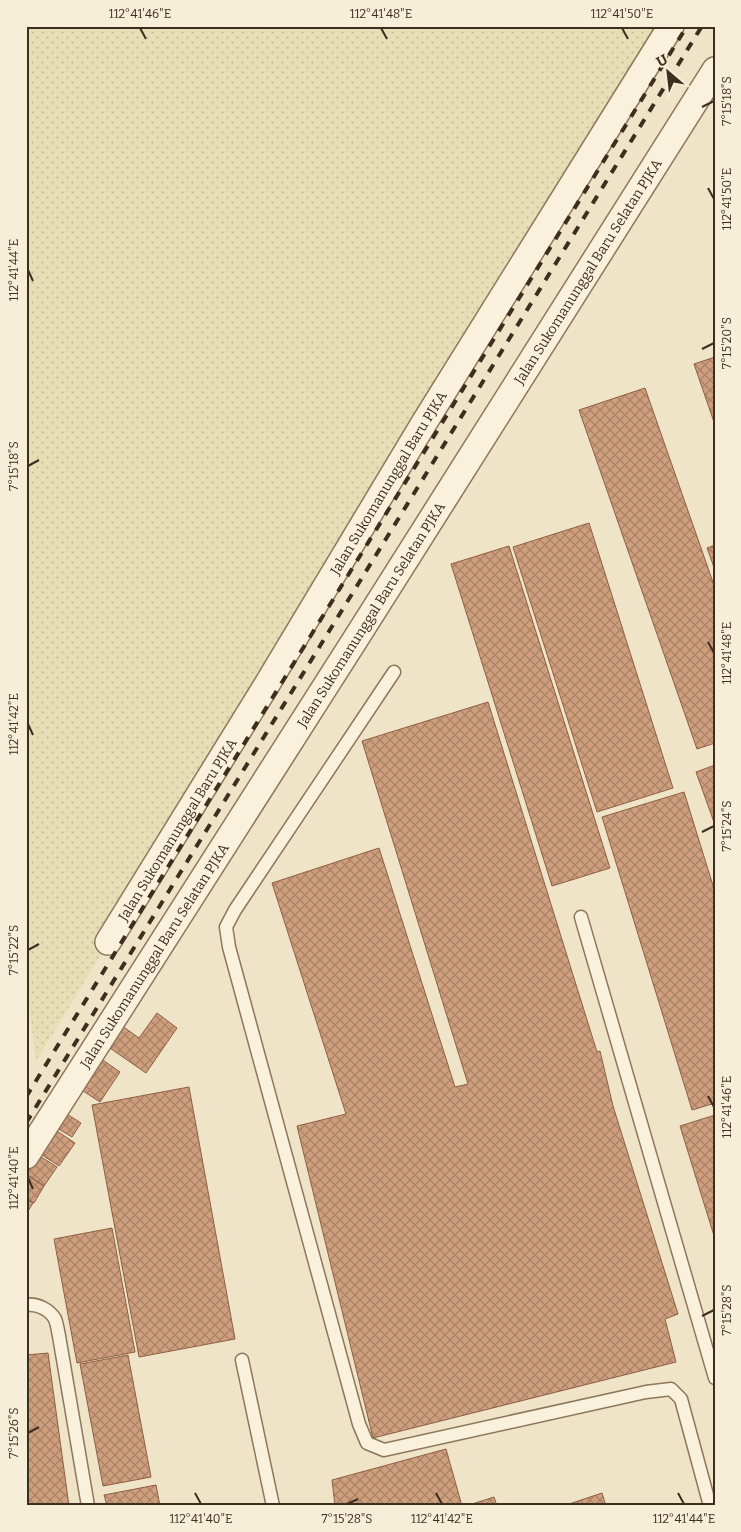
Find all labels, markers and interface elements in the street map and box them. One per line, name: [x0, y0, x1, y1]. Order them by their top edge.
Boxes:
text: 112°41'46"E: [109, 7, 171, 21]
text: 112°41'48"E: [350, 7, 412, 21]
text: 112°41'50"E: [591, 7, 653, 21]
north arrow: [644, 48, 694, 98]
text: U: [654, 51, 671, 71]
text: 7°15'18"S: [720, 76, 734, 126]
street label: Jalan Sukomanunggal Baru Selatan PJKA: [510, 156, 666, 388]
text: 112°41'50"E: [720, 168, 734, 230]
text: 112°41'44"E: [7, 239, 21, 301]
text: 7°15'20"S: [720, 317, 734, 369]
street label: Jalan Sukomanunggal Baru PJKA: [326, 388, 451, 579]
text: 7°15'18"S: [7, 441, 21, 491]
street label: Jalan Sukomanunggal Baru Selatan PJKA: [293, 499, 449, 731]
text: 112°41'48"E: [720, 622, 734, 684]
text: 112°41'42"E: [7, 693, 21, 755]
street label: Jalan Sukomanunggal Baru PJKA: [114, 735, 241, 925]
text: 7°15'24"S: [720, 800, 734, 852]
street label: Jalan Sukomanunggal Baru Selatan PJKA: [76, 840, 233, 1072]
text: 7°15'22"S: [7, 925, 21, 975]
text: 112°41'46"E: [720, 1076, 734, 1138]
text: 112°41'40"E: [7, 1146, 21, 1210]
text: 7°15'28"S: [720, 1284, 734, 1336]
text: 7°15'26"S: [7, 1407, 21, 1459]
text: 112°41'40"E: [169, 1512, 233, 1526]
text: 7°15'28"S: [321, 1512, 373, 1526]
text: 112°41'42"E: [411, 1512, 473, 1526]
text: 112°41'44"E: [653, 1512, 715, 1526]

